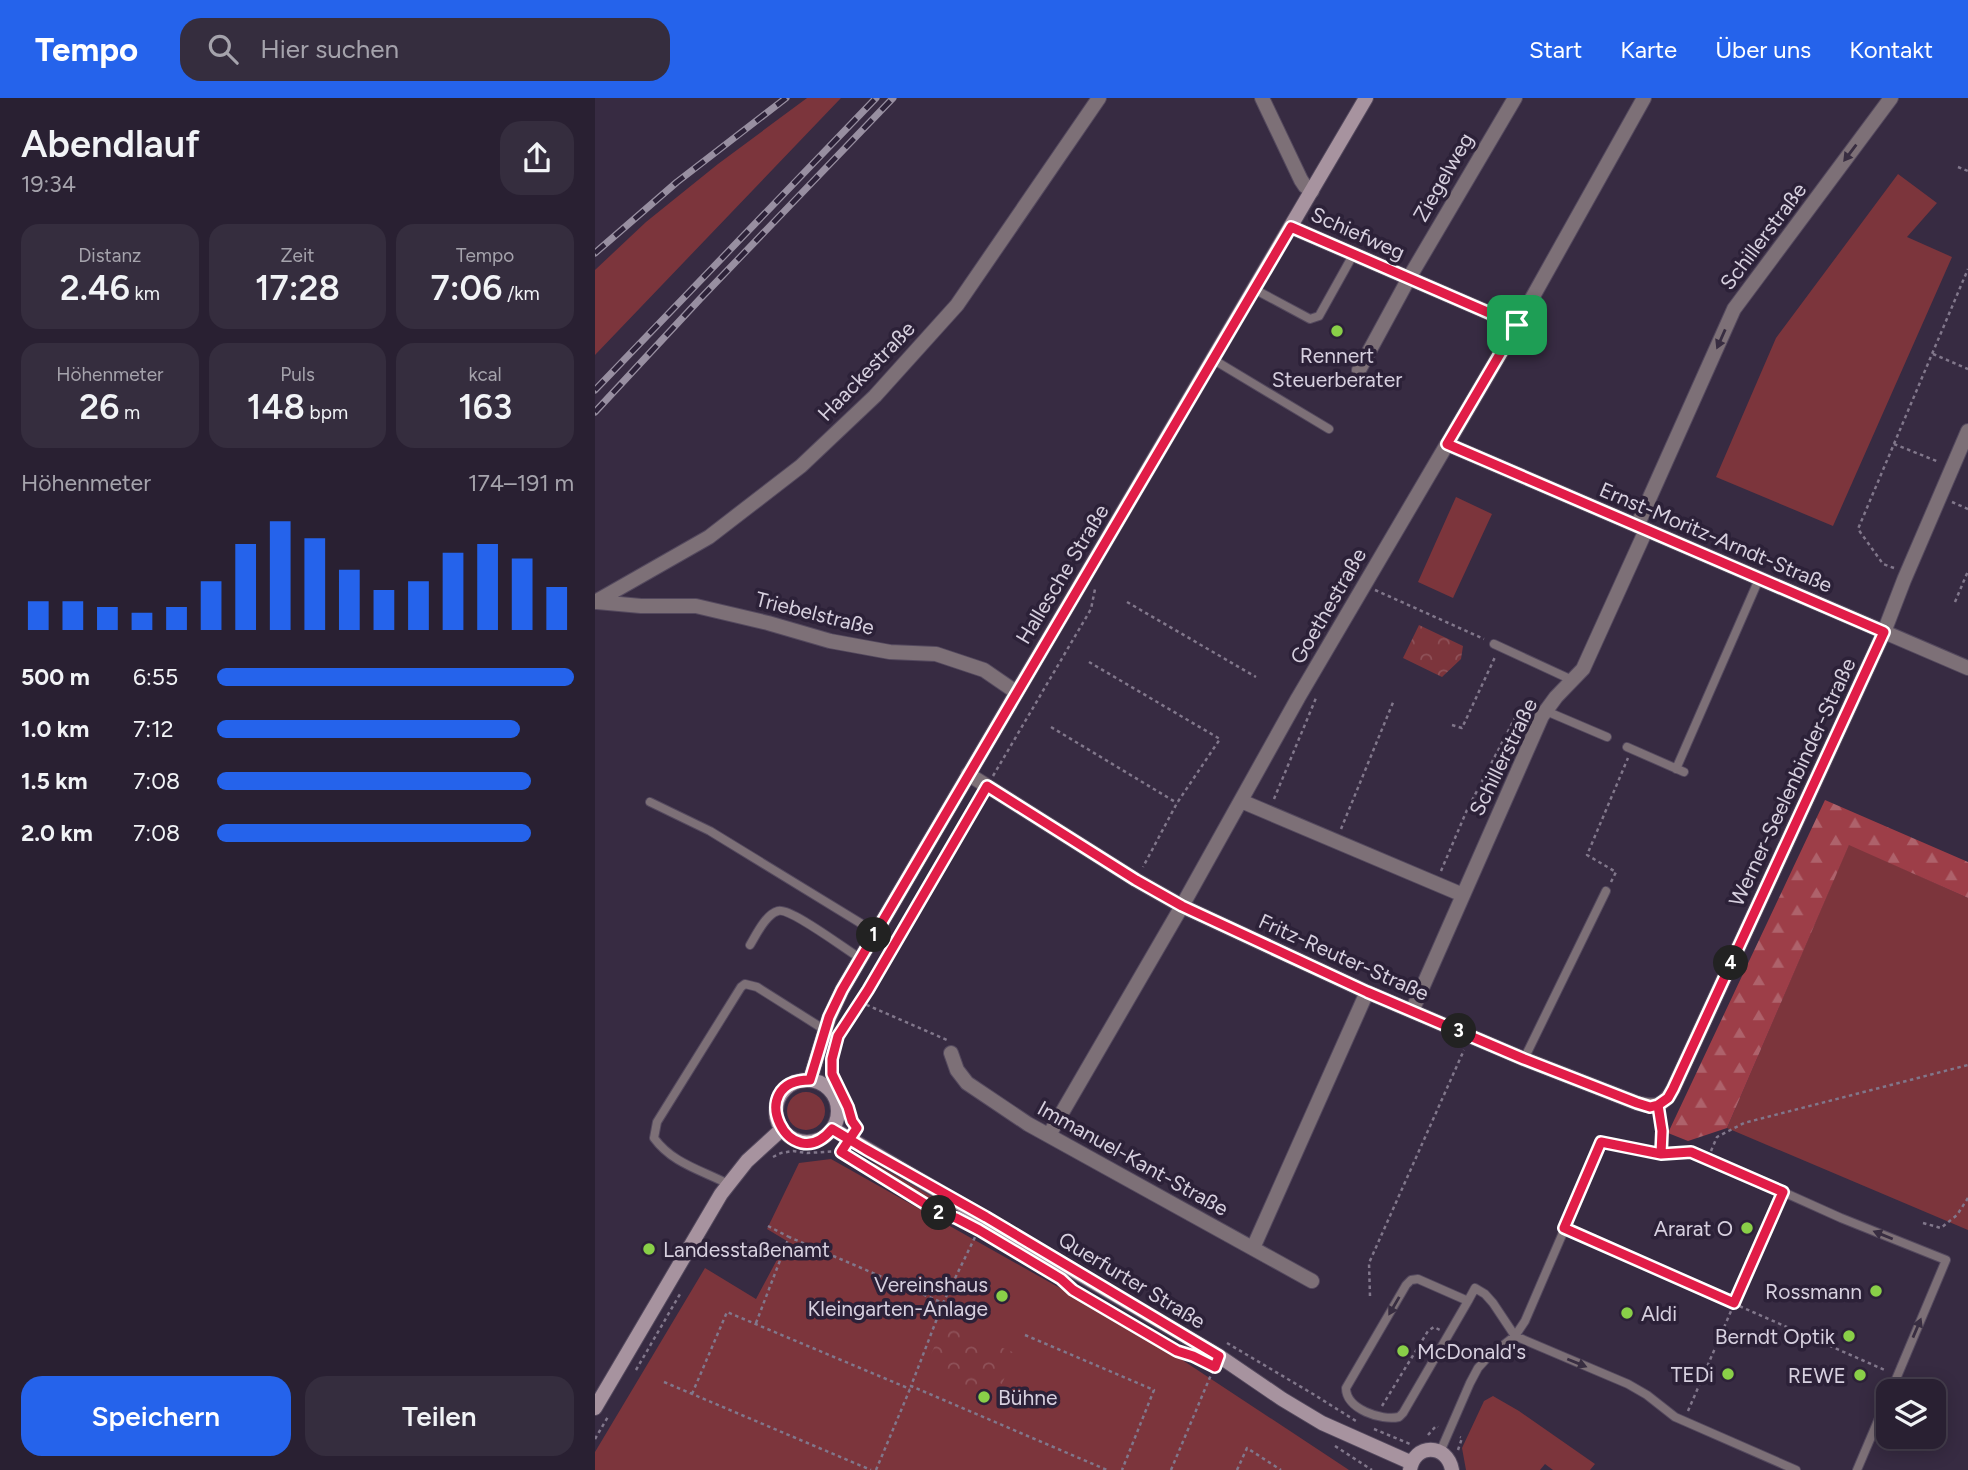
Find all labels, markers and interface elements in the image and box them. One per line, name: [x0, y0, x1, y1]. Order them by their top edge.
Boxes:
search box: [180, 18, 670, 81]
text: Tempo: [35, 30, 138, 69]
icon: search: [204, 30, 242, 68]
text: Hier suchen: [260, 33, 399, 65]
text: Start: [1529, 35, 1582, 64]
text: Karte: [1620, 35, 1677, 64]
text: Über uns: [1715, 35, 1811, 64]
text: Kontakt: [1849, 35, 1933, 64]
text: Abendlauf: [21, 121, 200, 167]
button: share: [500, 121, 574, 195]
street label: Ziegelweg: [1408, 128, 1478, 226]
one-way arrow: [1844, 144, 1858, 162]
text: 19:34: [21, 170, 76, 198]
street label: Schillerstraße: [1715, 178, 1811, 294]
street label: Schiefweg: [1307, 201, 1409, 265]
text: Distanz: [78, 244, 141, 267]
text: Zeit: [280, 244, 315, 267]
text: Tempo: [456, 244, 514, 267]
text: 2.46: [60, 267, 130, 309]
text: 17:28: [255, 267, 340, 309]
text: 7:06: [431, 267, 502, 309]
text: km: [130, 282, 160, 305]
text: /km: [502, 282, 540, 305]
pin: [1487, 295, 1547, 355]
icon: arrive: [1498, 306, 1536, 344]
street label: Haackestraße: [812, 316, 920, 426]
marker: Rennert Steuerberater: [1329, 323, 1345, 339]
one-way arrow: [1715, 329, 1727, 349]
place label: Rennert Steuerberater: [1272, 343, 1402, 392]
text: Höhenmeter: [56, 363, 164, 386]
text: Puls: [280, 363, 315, 386]
text: kcal: [469, 363, 502, 386]
text: 26: [79, 386, 119, 428]
text: 148: [247, 386, 305, 428]
text: 163: [458, 386, 512, 428]
text: m: [119, 401, 140, 424]
text: bpm: [305, 401, 348, 424]
text: Höhenmeter: [21, 469, 151, 497]
text: 174–191 m: [468, 469, 574, 497]
street label: Ernst-Moritz-Arndt-Straße: [1596, 477, 1836, 597]
street label: Hallesche Straße: [1010, 500, 1114, 648]
street label: Goethestraße: [1285, 544, 1371, 668]
street label: Triebelstraße: [753, 586, 877, 640]
street label: Werner-Seelenbinder-Straße: [1723, 654, 1861, 910]
text: 500 m: [21, 663, 90, 691]
text: 6:55: [133, 663, 178, 691]
street label: Schillerstraße: [1464, 694, 1542, 820]
text: 1.0 km: [21, 715, 89, 743]
text: 7:12: [133, 715, 174, 743]
text: 1.5 km: [21, 767, 88, 795]
text: 7:08: [133, 767, 180, 795]
text: 2.0 km: [21, 819, 93, 847]
text: 7:08: [133, 819, 180, 847]
street label: Fritz-Reuter-Straße: [1255, 908, 1433, 1006]
pin: 1: [857, 918, 891, 952]
text: 1: [869, 923, 878, 946]
pin: 4: [1713, 946, 1749, 980]
text: 4: [1724, 951, 1737, 974]
pin: 3: [1441, 1014, 1477, 1048]
text: 3: [1453, 1019, 1464, 1042]
street label: Immanuel-Kant-Straße: [1033, 1095, 1233, 1221]
pin: 2: [921, 1196, 957, 1230]
text: 2: [933, 1201, 944, 1224]
place label: Ararat O: [1654, 1216, 1733, 1241]
marker: Ararat O: [1739, 1220, 1755, 1236]
street label: Querfurter Straße: [1054, 1226, 1210, 1334]
one-way arrow: [1872, 1229, 1893, 1240]
place label: Landesstaßenamt: [663, 1237, 830, 1262]
marker: Landesstaßenamt: [641, 1241, 657, 1257]
place label: Vereinshaus Kleingarten-Anlage: [807, 1272, 988, 1321]
place label: Rossmann: [1765, 1279, 1862, 1304]
marker: Rossmann: [1868, 1283, 1884, 1299]
marker: Vereinshaus Kleingarten-Anlage: [994, 1288, 1010, 1304]
one-way arrow: [1388, 1296, 1400, 1315]
place label: Aldi: [1641, 1301, 1677, 1326]
marker: Aldi: [1619, 1305, 1635, 1321]
one-way arrow: [1912, 1318, 1923, 1339]
place label: Berndt Optik: [1715, 1324, 1836, 1349]
marker: Berndt Optik: [1841, 1328, 1857, 1344]
place label: McDonald's: [1417, 1339, 1526, 1364]
marker: McDonald's: [1395, 1343, 1411, 1359]
one-way arrow: [1567, 1358, 1588, 1369]
place label: TEDi: [1671, 1362, 1714, 1387]
place label: REWE: [1788, 1363, 1846, 1388]
marker: TEDi: [1720, 1366, 1736, 1382]
marker: REWE: [1852, 1367, 1868, 1383]
button: Speichern: [21, 1376, 291, 1456]
button: Teilen: [305, 1376, 574, 1456]
map controls: [1876, 1379, 1946, 1449]
button: layers: [1876, 1379, 1946, 1449]
place label: Bühne: [998, 1385, 1057, 1410]
marker: Bühne: [976, 1389, 992, 1405]

